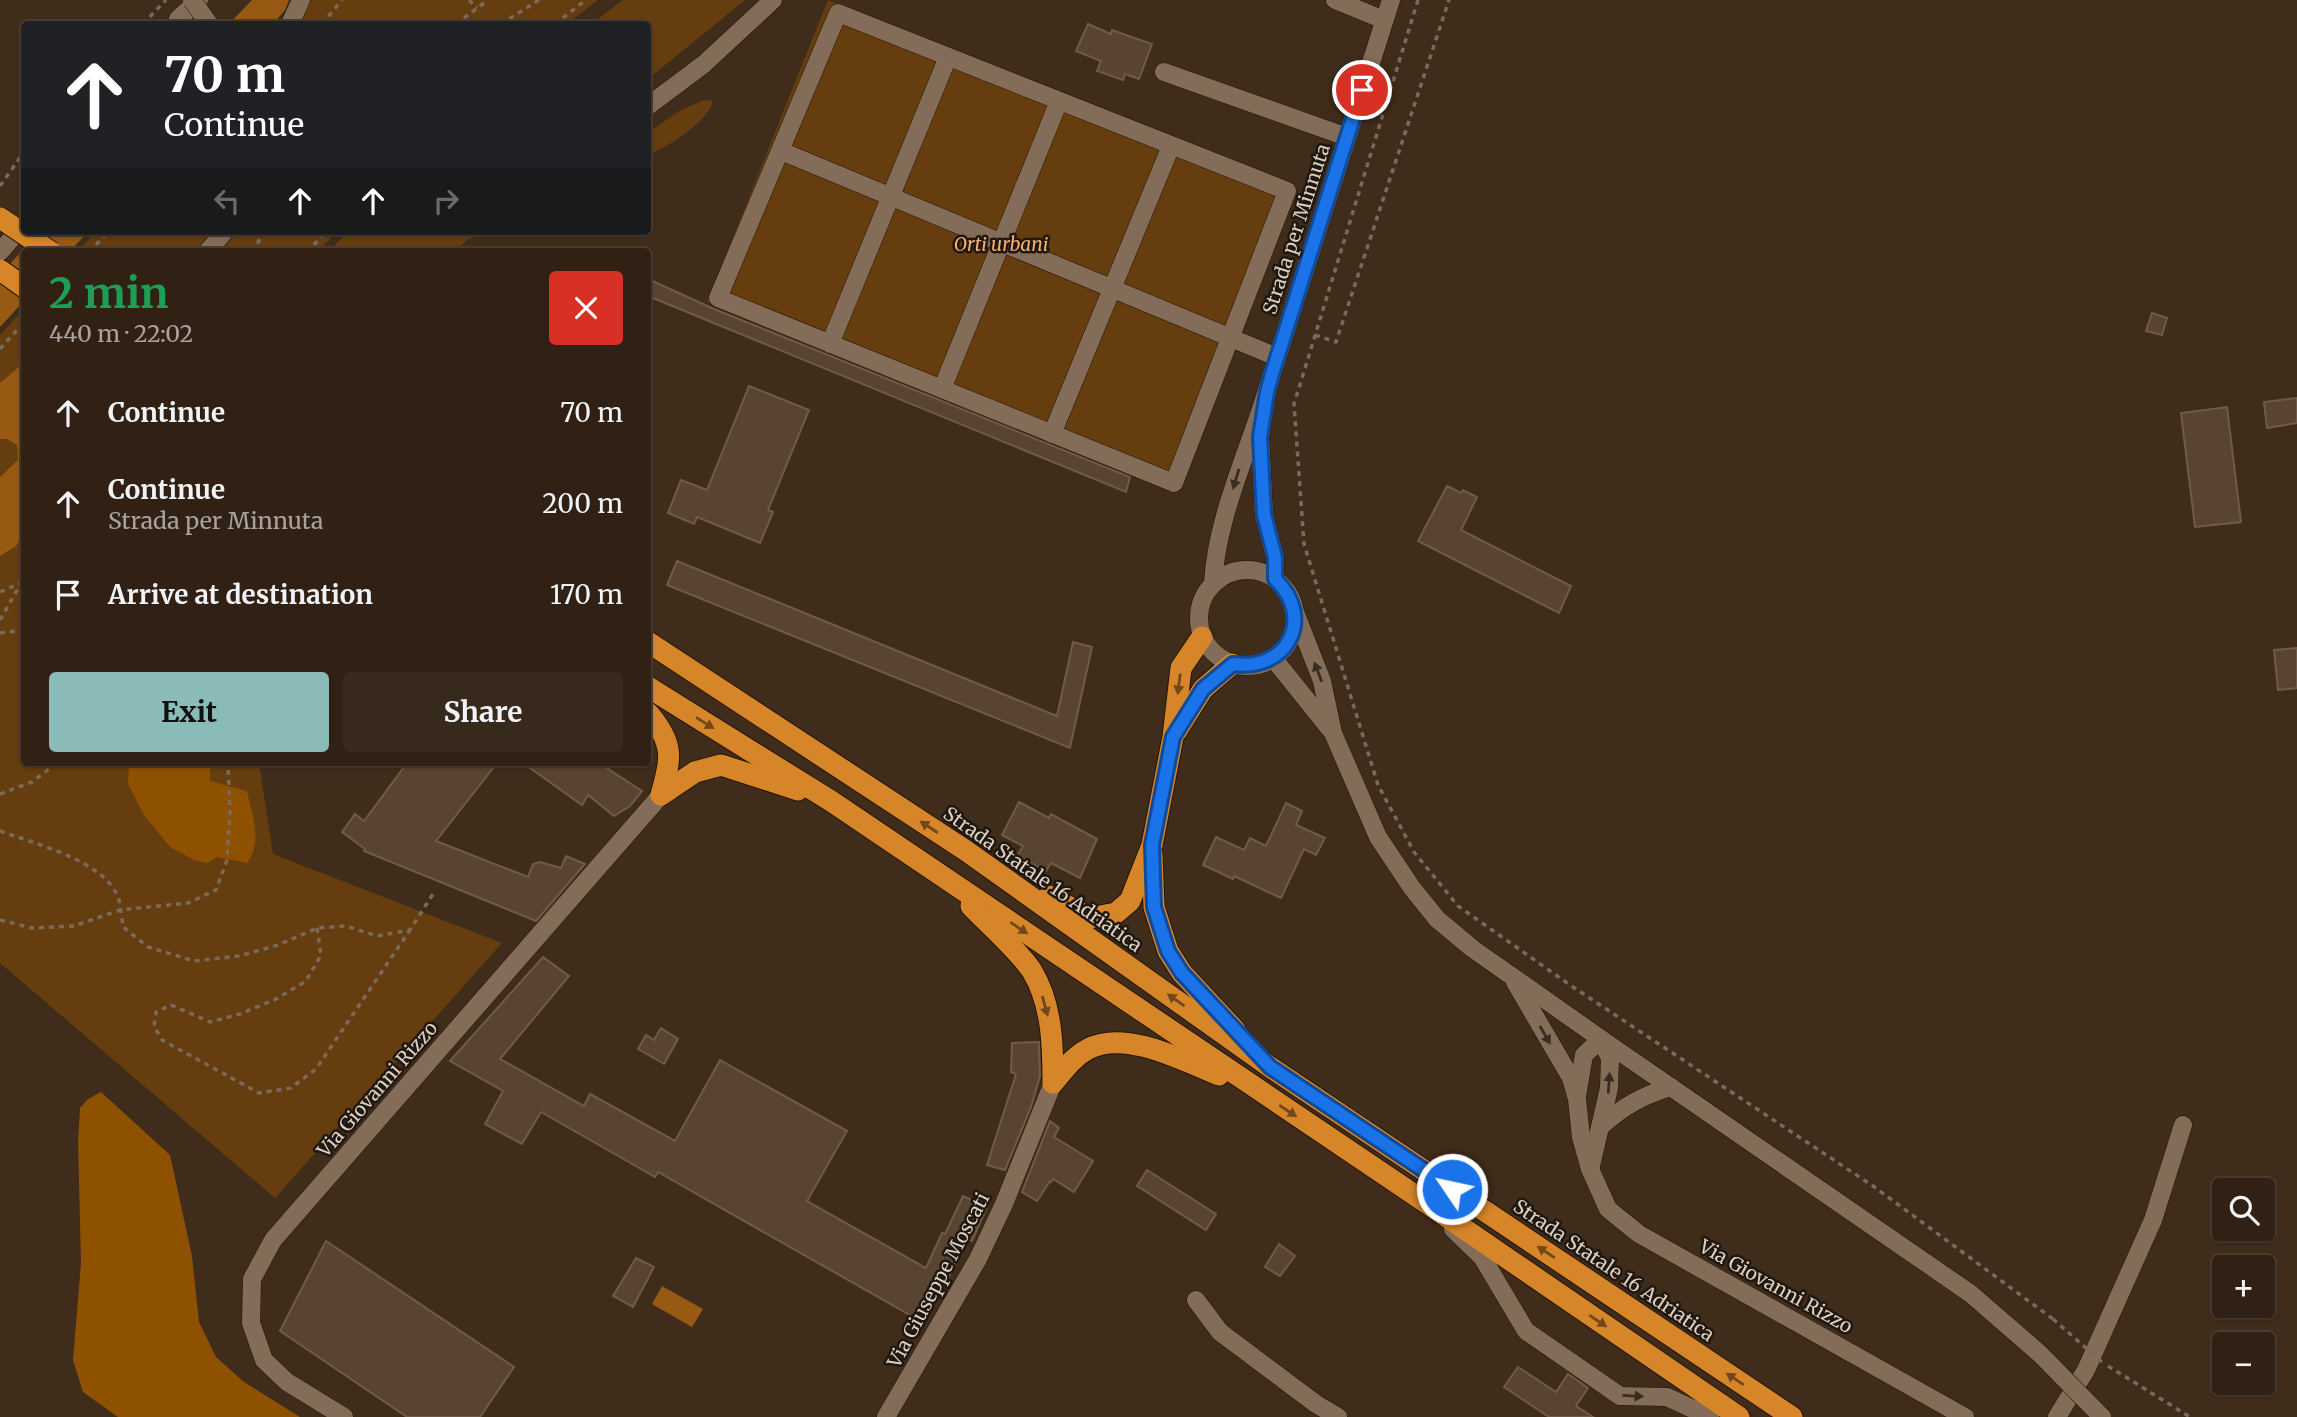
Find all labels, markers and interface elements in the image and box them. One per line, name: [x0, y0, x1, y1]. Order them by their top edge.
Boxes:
text: 70 m: [164, 44, 285, 105]
icon: ahead: [49, 49, 140, 140]
pin: [1332, 60, 1392, 120]
icon: arrive: [1343, 71, 1381, 109]
text: Continue: [164, 105, 304, 145]
street label: Strada per Minnuta: [1257, 141, 1335, 317]
icon: left: [208, 182, 246, 220]
icon: ahead: [281, 182, 319, 220]
icon: ahead: [354, 182, 392, 220]
icon: right: [427, 182, 465, 220]
park label: Orti urbani: [954, 232, 1048, 256]
text: 2 min: [49, 267, 169, 319]
button: close: [549, 271, 623, 345]
text: 440 m · 22:02: [49, 319, 193, 348]
icon: ahead: [49, 394, 87, 432]
text: Continue: [108, 396, 225, 429]
text: 70 m: [560, 396, 623, 429]
one-way arrow: [1231, 469, 1241, 490]
text: Continue: [108, 473, 225, 506]
icon: ahead: [49, 485, 87, 523]
text: 200 m: [542, 487, 623, 520]
text: Strada per Minnuta: [108, 506, 323, 535]
icon: arrive: [49, 576, 87, 614]
text: Arrive at destination: [108, 578, 373, 611]
text: 170 m: [550, 578, 623, 611]
one-way arrow: [1313, 661, 1324, 682]
button: Exit: [49, 672, 329, 752]
button: Share: [343, 672, 623, 752]
one-way arrow: [1174, 673, 1185, 695]
one-way arrow: [696, 717, 715, 730]
street label: Strada Statale 16 Adriatica: [939, 801, 1147, 957]
one-way arrow: [920, 821, 939, 834]
one-way arrow: [1009, 921, 1028, 934]
one-way arrow: [1167, 993, 1185, 1007]
one-way arrow: [1041, 995, 1051, 1016]
street label: Via Giovanni Rizzo: [311, 1016, 442, 1162]
one-way arrow: [1539, 1025, 1551, 1044]
one-way arrow: [1604, 1071, 1615, 1093]
one-way arrow: [1279, 1104, 1297, 1118]
position arrow: [1415, 1152, 1489, 1226]
map controls: [2212, 1178, 2275, 1395]
button: search: [2212, 1178, 2275, 1241]
street label: Via Giuseppe Moscati: [881, 1188, 994, 1373]
street label: Strada Statale 16 Adriatica: [1509, 1194, 1719, 1346]
street label: Via Giovanni Rizzo: [1694, 1233, 1857, 1338]
one-way arrow: [1537, 1245, 1555, 1259]
button: +: [2212, 1255, 2275, 1318]
one-way arrow: [1589, 1314, 1607, 1328]
button: −: [2212, 1332, 2275, 1395]
one-way arrow: [1726, 1372, 1744, 1386]
one-way arrow: [1622, 1391, 1644, 1402]

